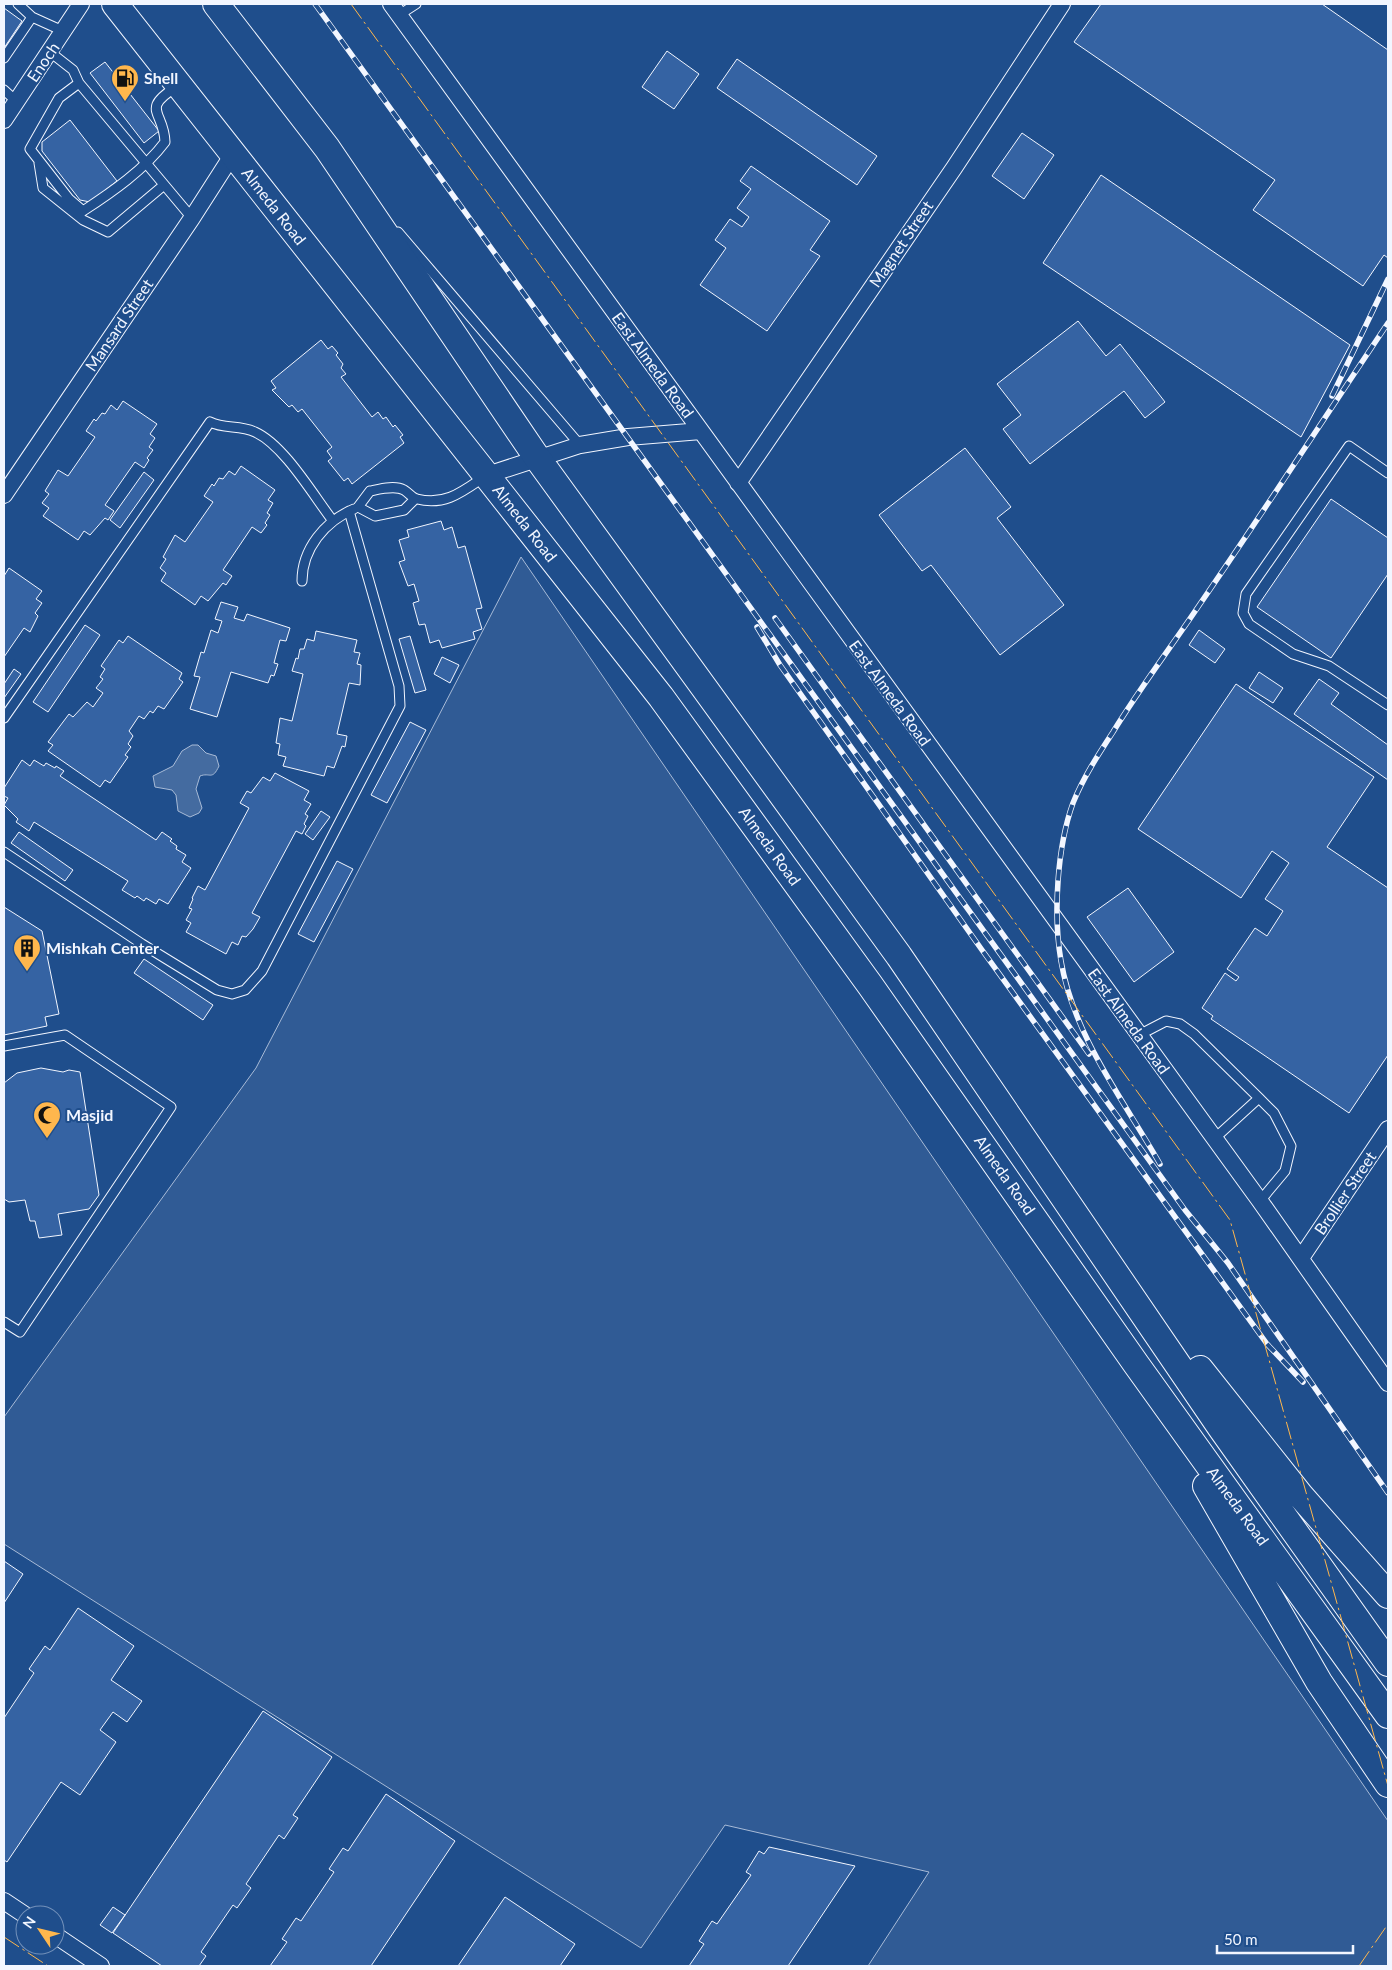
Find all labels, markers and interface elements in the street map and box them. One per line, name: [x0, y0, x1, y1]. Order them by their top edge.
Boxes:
street label: Enoch: [23, 38, 63, 85]
fuel station icon: Shell: [110, 63, 140, 102]
place label: Shell: [144, 68, 178, 87]
street label: Almeda Road: [238, 163, 310, 248]
street label: Magnet Street: [865, 197, 937, 291]
street label: Mansard Street: [81, 275, 157, 374]
street label: East Almeda Road: [609, 308, 698, 421]
street label: Almeda Road: [489, 480, 561, 565]
street label: East Almeda Road: [846, 636, 935, 749]
street label: Almeda Road: [735, 803, 805, 889]
building icon: Mishkah Center: [12, 933, 42, 972]
place label: Mishkah Center: [46, 938, 159, 957]
street label: East Almeda Road: [1085, 964, 1174, 1077]
mosque icon: Masjid: [32, 1100, 62, 1139]
place label: Masjid: [66, 1105, 113, 1124]
street label: Almeda Road: [971, 1131, 1040, 1218]
street label: Brollier Street: [1310, 1147, 1380, 1238]
street label: Almeda Road: [1203, 1463, 1273, 1549]
north arrow: [15, 1905, 65, 1955]
text: N: [19, 1913, 39, 1932]
scale bar: [1217, 1922, 1353, 1954]
text: 50 m: [1224, 1930, 1258, 1948]

